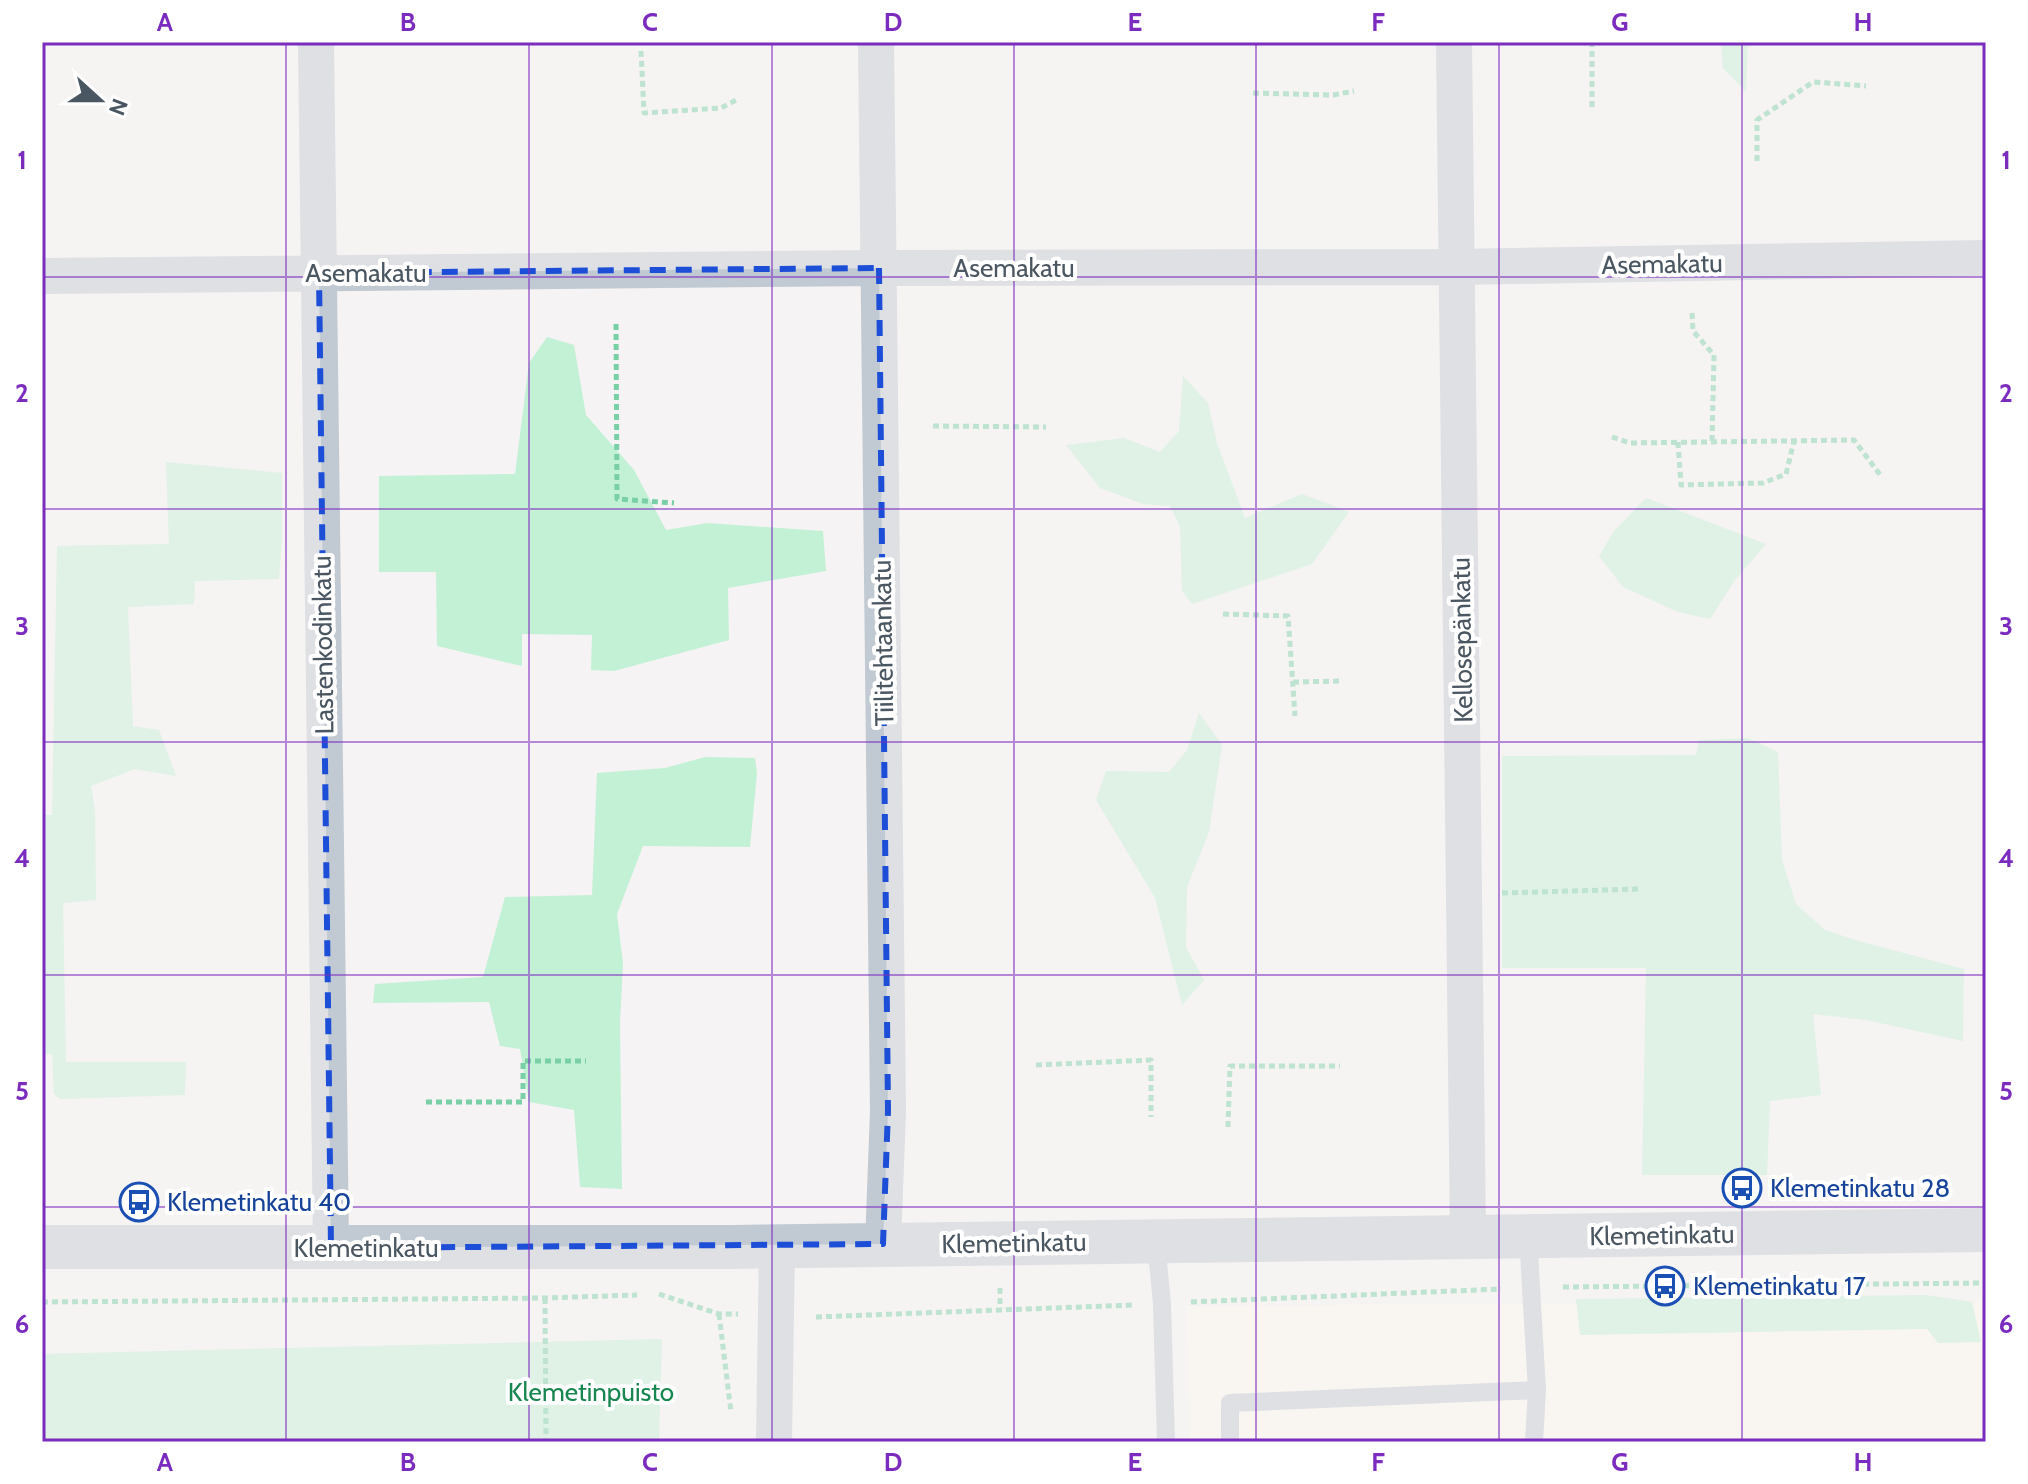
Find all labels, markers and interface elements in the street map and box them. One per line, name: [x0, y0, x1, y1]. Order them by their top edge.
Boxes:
text: A: [157, 6, 174, 38]
text: B: [400, 6, 416, 38]
text: C: [642, 6, 658, 38]
text: D: [884, 6, 902, 38]
text: E: [1128, 6, 1142, 38]
text: F: [1371, 6, 1385, 38]
text: G: [1611, 6, 1629, 38]
text: H: [1854, 6, 1872, 38]
north arrow: [60, 60, 140, 140]
text: N: [103, 95, 134, 119]
text: 1: [17, 144, 27, 176]
text: 1: [2001, 144, 2011, 176]
street label: Asemakatu: [1601, 247, 1723, 281]
street label: Asemakatu: [953, 252, 1075, 284]
street label: Asemakatu: [305, 257, 427, 289]
text: 2: [15, 377, 29, 409]
text: 2: [1999, 377, 2013, 409]
street label: Lastenkodinkatu: [305, 555, 341, 735]
street label: Kellosepänkatu: [1445, 557, 1479, 723]
street label: Tiilitehtaankatu: [866, 559, 900, 727]
text: 3: [15, 610, 29, 642]
text: 3: [1999, 610, 2013, 642]
text: 4: [14, 842, 30, 874]
text: 4: [1998, 842, 2014, 874]
text: 5: [15, 1075, 29, 1107]
text: 5: [1999, 1075, 2013, 1107]
bus stop icon: Klemetinkatu 28: [1721, 1167, 1763, 1209]
place label: Klemetinkatu 28: [1770, 1172, 1950, 1204]
bus stop icon: Klemetinkatu 40: [118, 1181, 160, 1223]
place label: Klemetinkatu 40: [167, 1186, 351, 1218]
street label: Klemetinkatu: [1589, 1218, 1735, 1252]
street label: Klemetinkatu: [941, 1226, 1087, 1260]
street label: Klemetinkatu: [293, 1232, 439, 1264]
bus stop icon: Klemetinkatu 17: [1644, 1265, 1686, 1307]
place label: Klemetinkatu 17: [1693, 1270, 1865, 1302]
text: 6: [15, 1308, 29, 1340]
text: 6: [1999, 1308, 2013, 1340]
park label: Klemetinpuisto: [508, 1376, 674, 1408]
text: A: [157, 1446, 174, 1478]
text: B: [400, 1446, 416, 1478]
text: C: [642, 1446, 658, 1478]
text: D: [884, 1446, 902, 1478]
text: E: [1128, 1446, 1142, 1478]
text: F: [1371, 1446, 1385, 1478]
text: G: [1611, 1446, 1629, 1478]
text: H: [1854, 1446, 1872, 1478]

